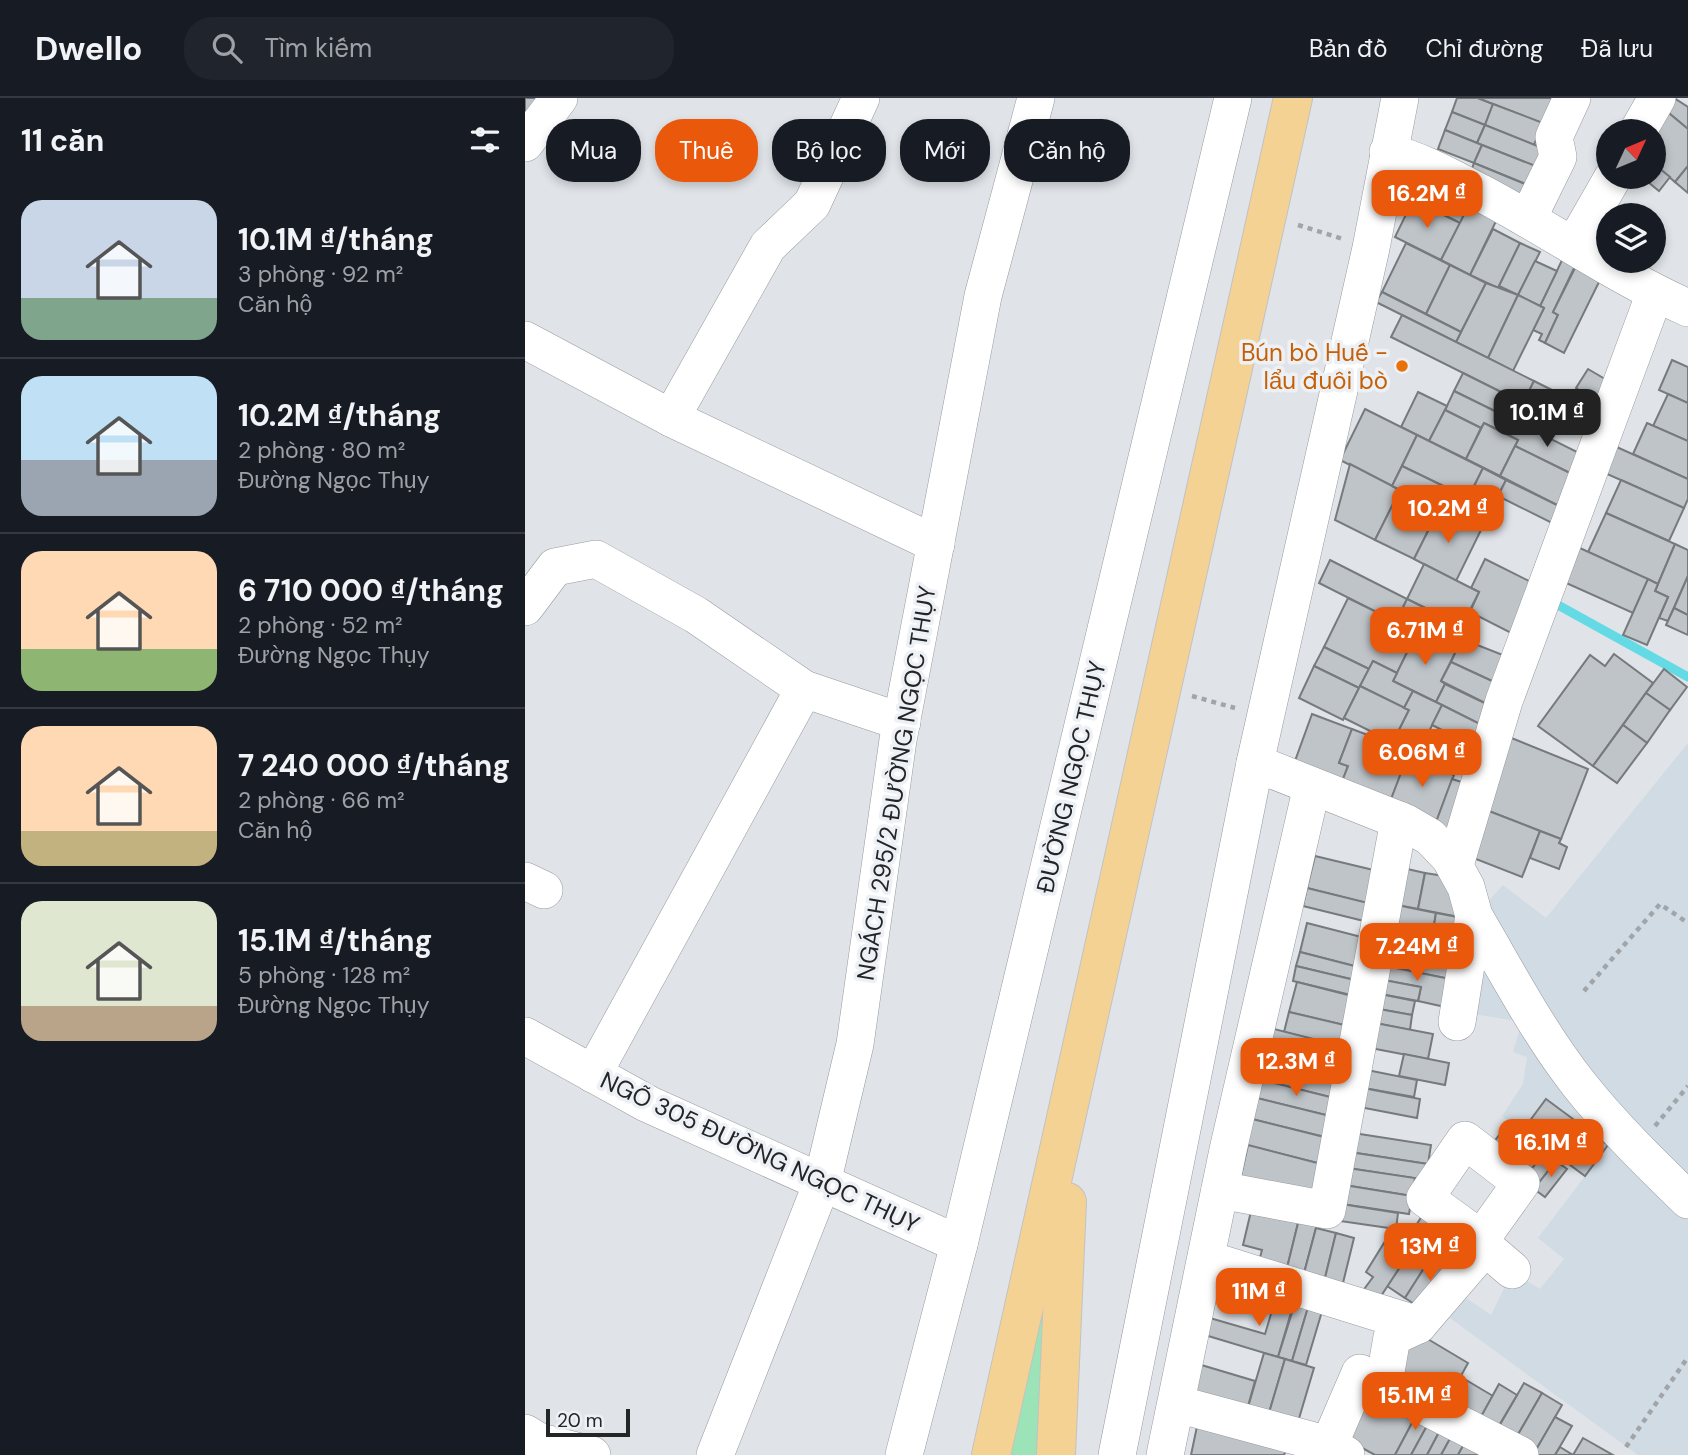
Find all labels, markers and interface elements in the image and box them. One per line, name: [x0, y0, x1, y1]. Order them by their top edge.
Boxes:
search box: [184, 17, 674, 80]
text: Dwello: [35, 27, 142, 70]
icon: search: [208, 29, 246, 67]
text: Tìm kiếm: [264, 31, 372, 65]
text: Bản đồ: [1309, 33, 1387, 64]
text: Chỉ đường: [1425, 33, 1543, 64]
text: Đã lưu: [1581, 33, 1653, 64]
chip: Mua: [546, 119, 641, 182]
chip: Thuê: [655, 119, 758, 182]
chip: Bộ lọc: [772, 119, 886, 182]
chip: Mới: [900, 119, 990, 182]
chip: Căn hộ: [1004, 119, 1130, 182]
north arrow: [1596, 119, 1666, 189]
map controls: [1596, 119, 1666, 273]
text: 11 căn: [21, 121, 104, 160]
icon: filters: [466, 121, 504, 159]
pin: 16.2M ₫: [1362, 170, 1492, 230]
text: 16.2M ₫: [1388, 178, 1466, 208]
button: layers: [1596, 203, 1666, 273]
text: 10.1M ₫/tháng: [238, 220, 434, 259]
icon: home: [77, 228, 161, 312]
text: 3 phòng · 92 m²: [238, 259, 403, 289]
text: Căn hộ: [238, 289, 312, 319]
place label: Bún bò Huế - lẩu đuôi bò: [1241, 337, 1388, 396]
marker: Bún bò Huế - lẩu đuôi bò: [1394, 358, 1410, 374]
pin: 10.1M ₫: [1482, 390, 1612, 449]
text: 10.2M ₫/tháng: [238, 396, 441, 435]
text: 10.1M ₫: [1510, 397, 1584, 427]
icon: home: [77, 404, 161, 488]
text: 2 phòng · 80 m²: [238, 435, 405, 465]
text: Đường Ngọc Thụy: [238, 465, 429, 495]
pin: 10.2M ₫: [1383, 486, 1513, 545]
text: 10.2M ₫: [1408, 493, 1488, 523]
text: 6 710 000 ₫/tháng: [238, 571, 504, 610]
icon: home: [77, 579, 161, 663]
street label: NGÁCH 295/2 ĐƯỜNG NGỌC THỤY: [849, 583, 943, 983]
pin: 6.71M ₫: [1360, 608, 1490, 667]
text: 2 phòng · 52 m²: [238, 610, 403, 640]
text: 6.71M ₫: [1386, 615, 1464, 645]
text: Đường Ngọc Thụy: [238, 640, 429, 670]
street label: ĐƯỜNG NGỌC THỤY: [1029, 658, 1113, 896]
pin: 6.06M ₫: [1357, 730, 1487, 789]
text: 6.06M ₫: [1378, 737, 1466, 767]
text: 7 240 000 ₫/tháng: [238, 746, 510, 785]
icon: home: [77, 754, 161, 838]
text: 2 phòng · 66 m²: [238, 785, 405, 815]
text: Căn hộ: [238, 815, 312, 845]
text: 15.1M ₫/tháng: [238, 921, 432, 960]
pin: 7.24M ₫: [1352, 924, 1482, 983]
icon: home: [77, 929, 161, 1013]
text: 7.24M ₫: [1376, 931, 1458, 961]
text: 5 phòng · 128 m²: [238, 960, 410, 990]
text: Đường Ngọc Thụy: [238, 990, 429, 1020]
pin: 12.3M ₫: [1231, 1038, 1361, 1098]
text: 12.3M ₫: [1257, 1046, 1335, 1076]
street label: NGÕ 305 ĐƯỜNG NGỌC THỤY: [595, 1064, 925, 1240]
pin: 16.1M ₫: [1486, 1119, 1616, 1179]
text: 16.1M ₫: [1514, 1127, 1588, 1157]
pin: 13M ₫: [1381, 1224, 1479, 1283]
text: 13M ₫: [1400, 1231, 1460, 1261]
pin: 11M ₫: [1210, 1268, 1308, 1328]
text: 11M ₫: [1232, 1276, 1286, 1306]
pin: 15.1M ₫: [1350, 1372, 1480, 1432]
text: 15.1M ₫: [1378, 1380, 1452, 1410]
scale bar: [546, 1406, 630, 1438]
text: 20 m: [557, 1408, 603, 1433]

